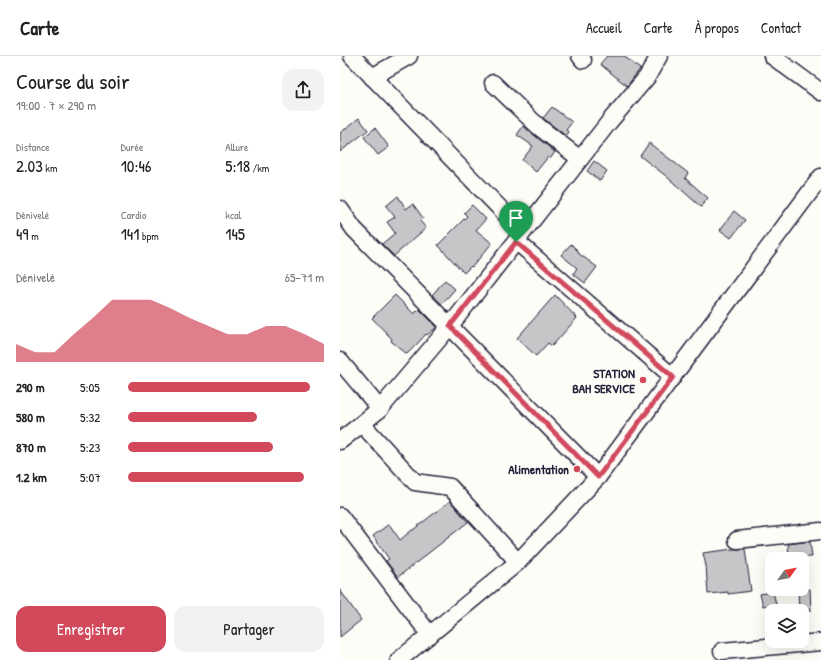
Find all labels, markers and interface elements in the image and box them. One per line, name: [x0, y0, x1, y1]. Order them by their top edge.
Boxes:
text: Carte: [20, 15, 59, 41]
text: Accueil: [586, 18, 622, 37]
text: Carte: [644, 18, 673, 37]
text: À propos: [695, 18, 739, 37]
text: Contact: [761, 18, 801, 37]
text: Course du soir: [16, 66, 130, 96]
button: share: [282, 69, 324, 111]
text: 19:00 · 7 × 290 m: [16, 96, 96, 114]
text: Distance: [16, 140, 50, 154]
text: Durée: [121, 140, 143, 154]
text: Allure: [225, 140, 248, 154]
text: 2.03: [16, 154, 43, 177]
text: 10:46: [121, 154, 152, 177]
text: 5:18: [225, 154, 250, 177]
text: km: [43, 161, 57, 175]
text: /km: [250, 161, 269, 175]
pin: [499, 201, 533, 242]
icon: arrive: [505, 207, 527, 229]
text: Dénivelé: [16, 208, 49, 222]
text: Cardio: [121, 208, 146, 222]
text: kcal: [225, 208, 241, 222]
text: 49: [16, 222, 29, 245]
text: 141: [121, 222, 139, 245]
text: 145: [225, 222, 245, 245]
text: m: [29, 229, 39, 243]
text: bpm: [139, 229, 159, 243]
text: Dénivelé: [16, 268, 55, 286]
text: 65–71 m: [285, 268, 324, 286]
place label: STATION BAH SERVICE: [572, 364, 635, 397]
marker: STATION BAH SERVICE: [638, 375, 648, 385]
text: 290 m: [16, 378, 45, 396]
text: 5:05: [80, 378, 100, 396]
text: 580 m: [16, 408, 45, 426]
text: 5:32: [80, 408, 100, 426]
text: 870 m: [16, 438, 46, 456]
text: 5:23: [80, 438, 100, 456]
place label: Alimentation: [508, 460, 569, 478]
marker: Alimentation: [572, 464, 582, 474]
text: 1.2 km: [16, 468, 47, 486]
text: 5:07: [80, 468, 101, 486]
north arrow: [765, 552, 809, 596]
map controls: [765, 552, 809, 648]
button: layers: [765, 604, 809, 648]
button: Enregistrer: [16, 606, 166, 652]
button: Partager: [174, 606, 324, 652]

